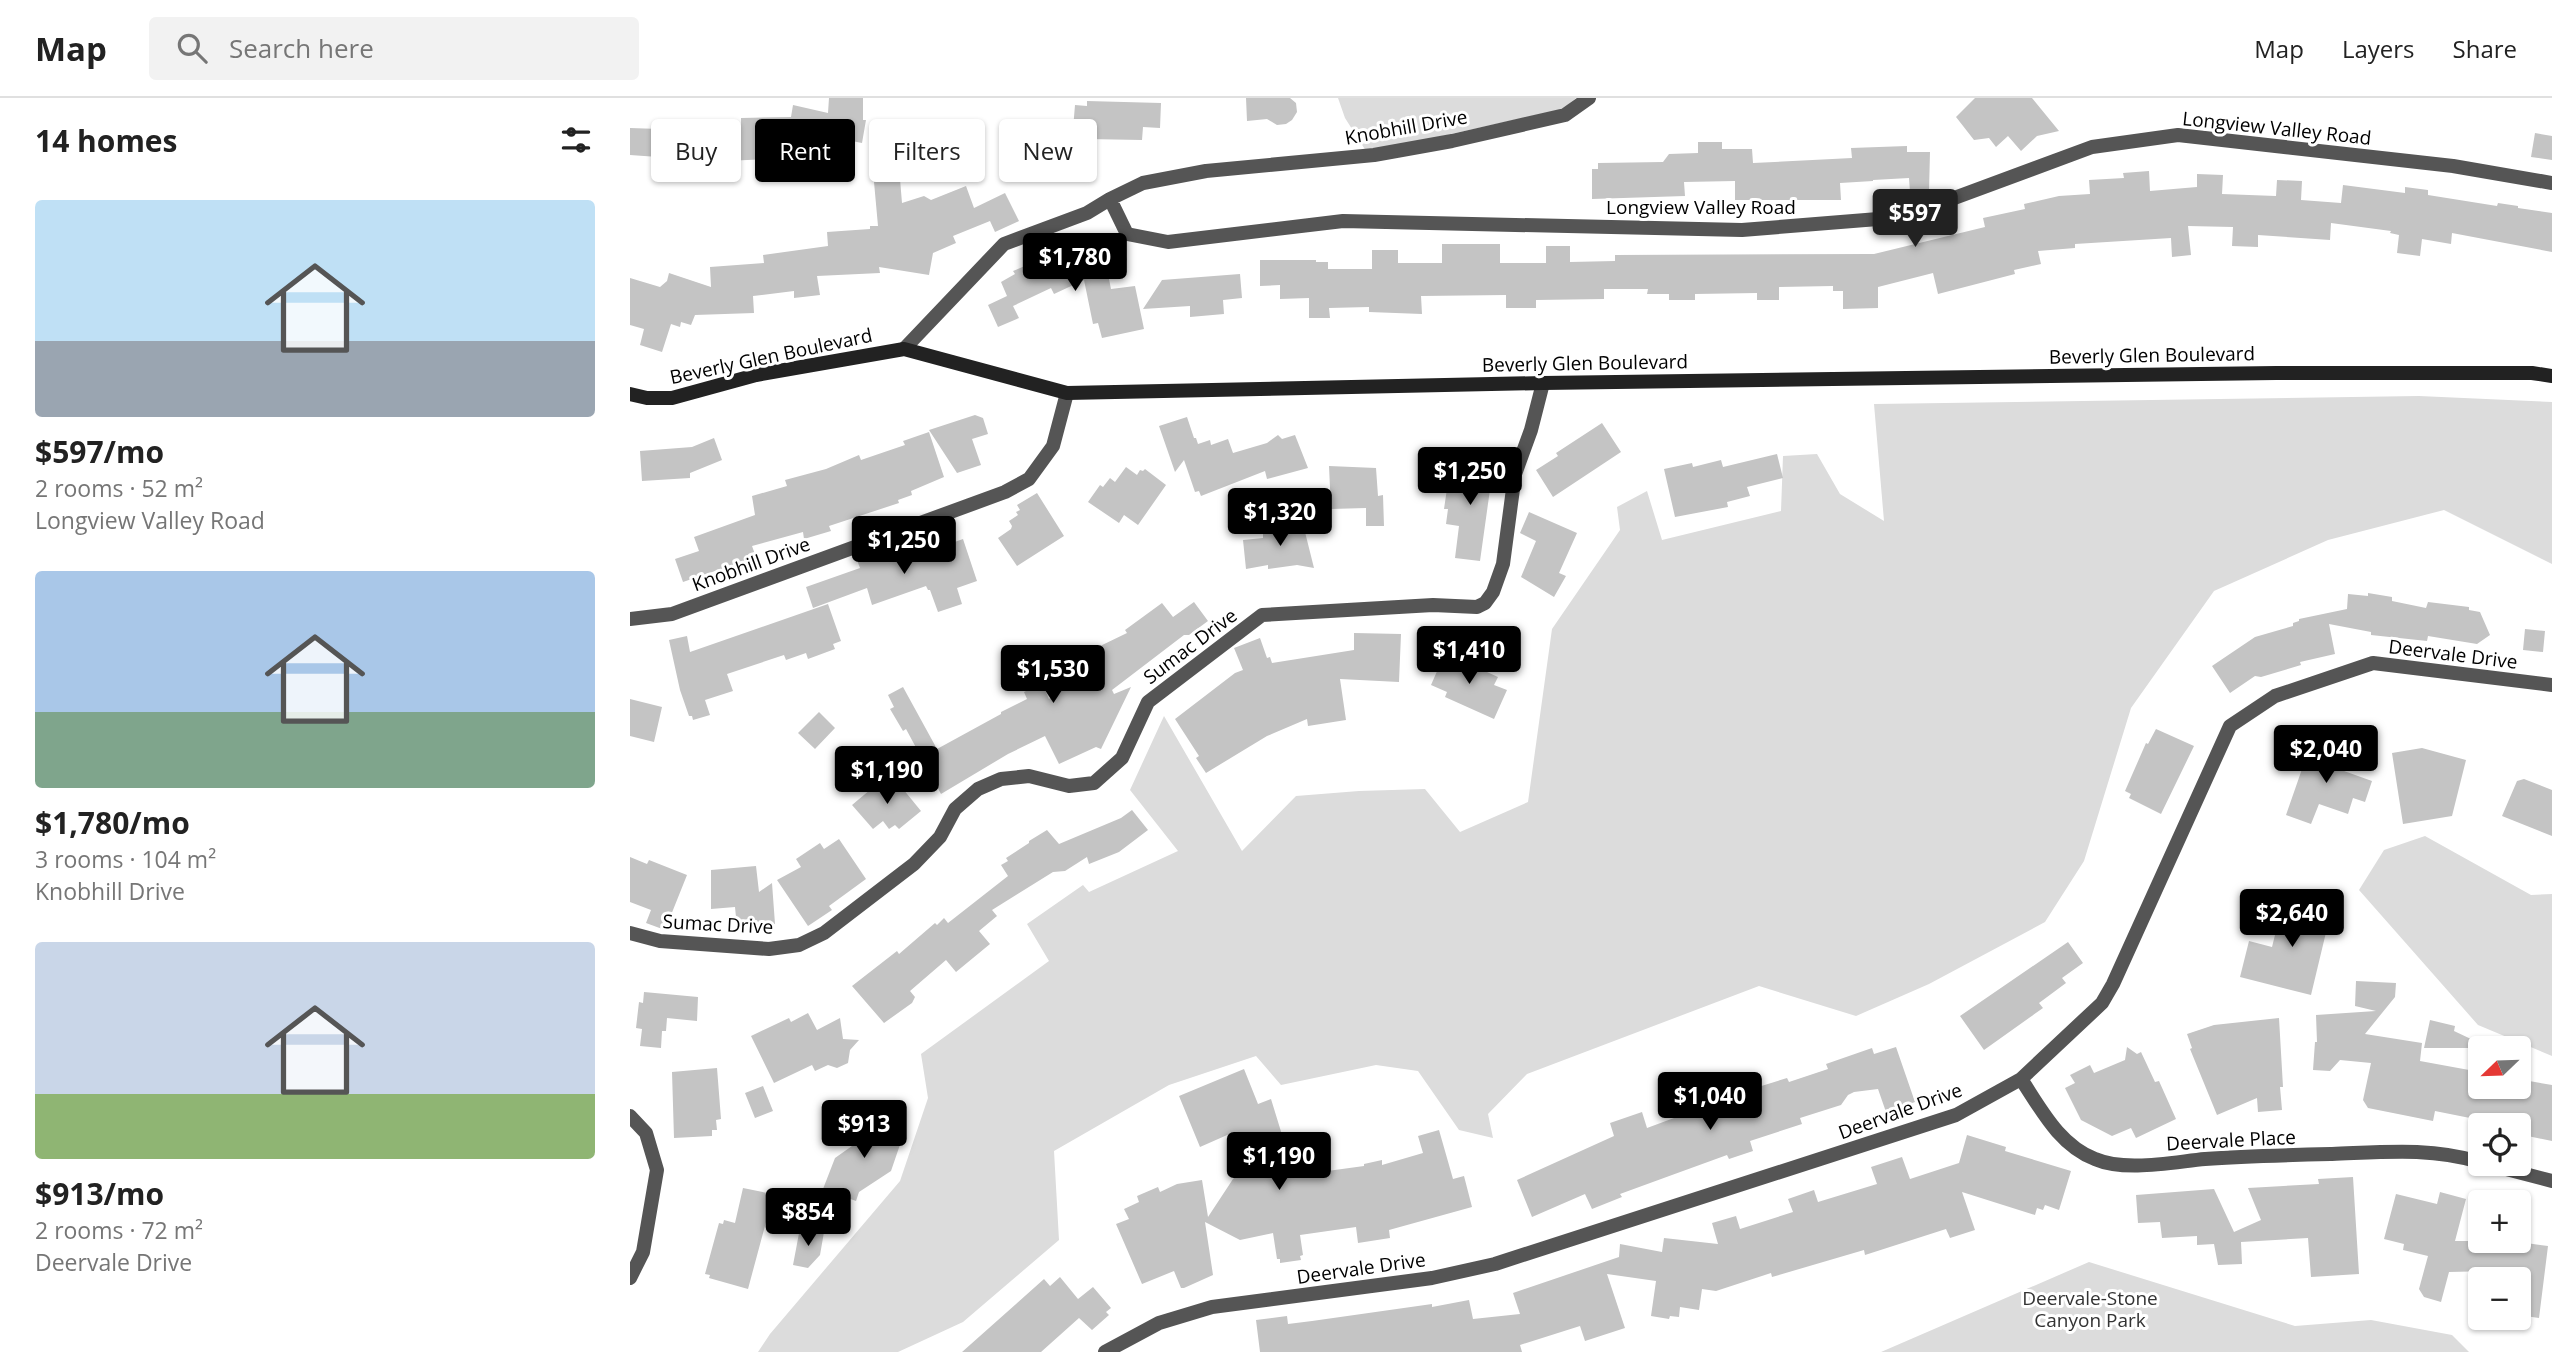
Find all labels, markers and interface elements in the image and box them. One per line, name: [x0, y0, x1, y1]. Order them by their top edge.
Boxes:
search box: [149, 17, 639, 80]
text: Map: [35, 26, 107, 71]
icon: search: [173, 29, 211, 67]
text: Search here: [229, 30, 374, 66]
text: Map: [2254, 32, 2304, 65]
text: Layers: [2342, 32, 2415, 65]
text: Share: [2453, 32, 2517, 65]
street label: Knobhill Drive: [1343, 103, 1469, 151]
street label: Longview Valley Road: [2181, 105, 2373, 151]
chip: Buy: [651, 119, 741, 182]
chip: Rent: [755, 119, 855, 182]
chip: Filters: [869, 119, 985, 182]
chip: New: [999, 119, 1097, 182]
text: 14 homes: [35, 120, 178, 161]
icon: filters: [557, 121, 595, 159]
pin: $597: [1874, 190, 1956, 249]
street label: Longview Valley Road: [1606, 194, 1796, 220]
text: $597: [1889, 196, 1941, 228]
pin: $1,780: [1018, 234, 1132, 293]
text: $1,780: [1039, 240, 1111, 272]
icon: home: [252, 245, 378, 371]
street label: Beverly Glen Boulevard: [667, 322, 875, 390]
street label: Beverly Glen Boulevard: [2049, 340, 2255, 370]
street label: Beverly Glen Boulevard: [1482, 348, 1688, 378]
text: $597/mo: [35, 431, 164, 472]
pin: $1,250: [1413, 448, 1527, 507]
text: $1,250: [1434, 454, 1506, 486]
text: 2 rooms · 52 m²: [35, 472, 203, 504]
pin: $1,320: [1223, 489, 1337, 548]
text: $1,320: [1244, 495, 1316, 527]
text: Longview Valley Road: [35, 504, 265, 536]
pin: $1,250: [847, 517, 961, 576]
text: $1,250: [868, 523, 940, 555]
street label: Knobhill Drive: [688, 531, 814, 597]
street label: Sumac Drive: [1138, 602, 1242, 690]
icon: home: [252, 616, 378, 742]
pin: $1,410: [1412, 626, 1526, 686]
text: $1,410: [1433, 633, 1505, 665]
street label: Deervale Drive: [2387, 633, 2519, 675]
pin: $1,530: [996, 646, 1110, 705]
text: $1,530: [1017, 652, 1089, 684]
pin: $2,040: [2269, 726, 2383, 785]
text: $2,040: [2290, 732, 2362, 764]
pin: $1,190: [830, 746, 944, 806]
text: $1,190: [851, 753, 923, 785]
text: $1,780/mo: [35, 802, 190, 843]
text: 3 rooms · 104 m²: [35, 843, 216, 875]
text: Knobhill Drive: [35, 875, 185, 907]
pin: $2,640: [2235, 890, 2349, 949]
text: $2,640: [2256, 896, 2328, 928]
street label: Sumac Drive: [662, 908, 774, 940]
icon: home: [252, 987, 378, 1113]
north arrow: [2468, 1036, 2530, 1099]
map controls: [2468, 1036, 2531, 1330]
pin: $1,040: [1653, 1072, 1767, 1132]
street label: Deervale Drive: [1835, 1077, 1965, 1145]
text: $1,040: [1674, 1079, 1746, 1111]
pin: $913: [823, 1100, 905, 1160]
text: $913: [838, 1107, 890, 1139]
button: locate: [2468, 1113, 2531, 1176]
street label: Deervale Place: [2165, 1124, 2297, 1156]
pin: $1,190: [1222, 1132, 1336, 1192]
text: $1,190: [1243, 1139, 1315, 1171]
text: $913/mo: [35, 1173, 164, 1214]
pin: $854: [767, 1188, 849, 1248]
button: +: [2468, 1190, 2531, 1253]
text: $854: [782, 1195, 834, 1227]
text: 2 rooms · 72 m²: [35, 1214, 203, 1246]
text: Deervale Drive: [35, 1246, 192, 1278]
street label: Deervale Drive: [1295, 1246, 1427, 1290]
button: −: [2468, 1267, 2531, 1330]
park label: Deervale-Stone Canyon Park: [2022, 1285, 2158, 1333]

